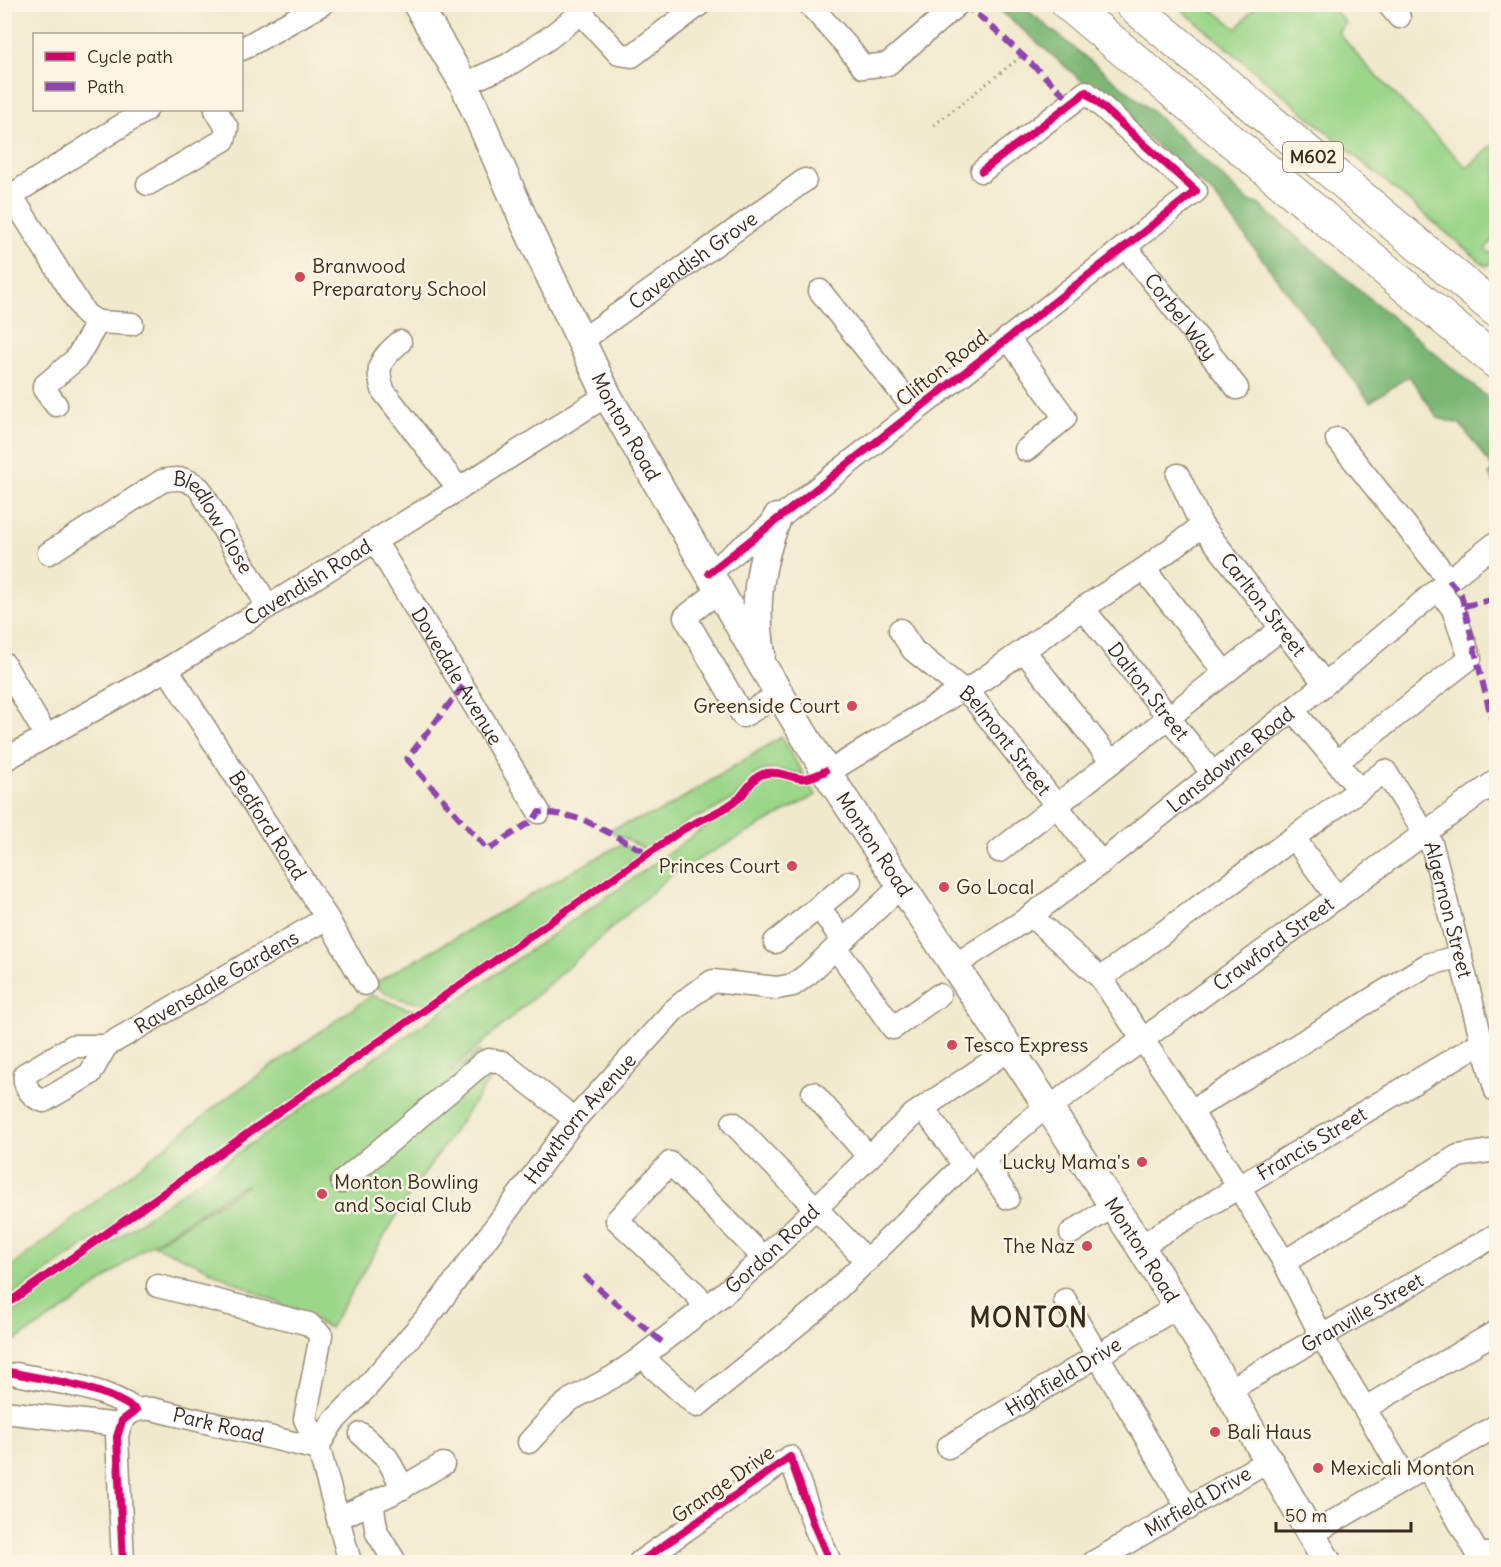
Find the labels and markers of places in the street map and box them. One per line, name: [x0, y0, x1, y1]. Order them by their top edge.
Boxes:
place label: Branwood Preparatory School: [312, 253, 487, 301]
marker: Branwood Preparatory School: [293, 270, 307, 284]
place label: Greenside Court: [693, 693, 840, 718]
marker: Greenside Court: [845, 699, 859, 713]
place label: Princes Court: [659, 853, 780, 878]
marker: Princes Court: [785, 859, 799, 873]
place label: Go Local: [956, 874, 1034, 899]
marker: Go Local: [937, 880, 951, 894]
place label: Tesco Express: [964, 1032, 1088, 1057]
marker: Tesco Express: [945, 1038, 959, 1052]
place label: Lucky Mama's: [1002, 1149, 1130, 1174]
marker: Lucky Mama's: [1135, 1155, 1149, 1169]
place label: Monton Bowling and Social Club: [334, 1169, 479, 1217]
marker: Monton Bowling and Social Club: [315, 1187, 329, 1201]
place label: The Naz: [1003, 1233, 1075, 1258]
marker: The Naz: [1080, 1239, 1094, 1253]
place label: Bali Haus: [1227, 1419, 1312, 1444]
marker: Bali Haus: [1208, 1425, 1222, 1439]
place label: Mexicali Monton: [1330, 1455, 1475, 1480]
marker: Mexicali Monton: [1311, 1461, 1325, 1475]

